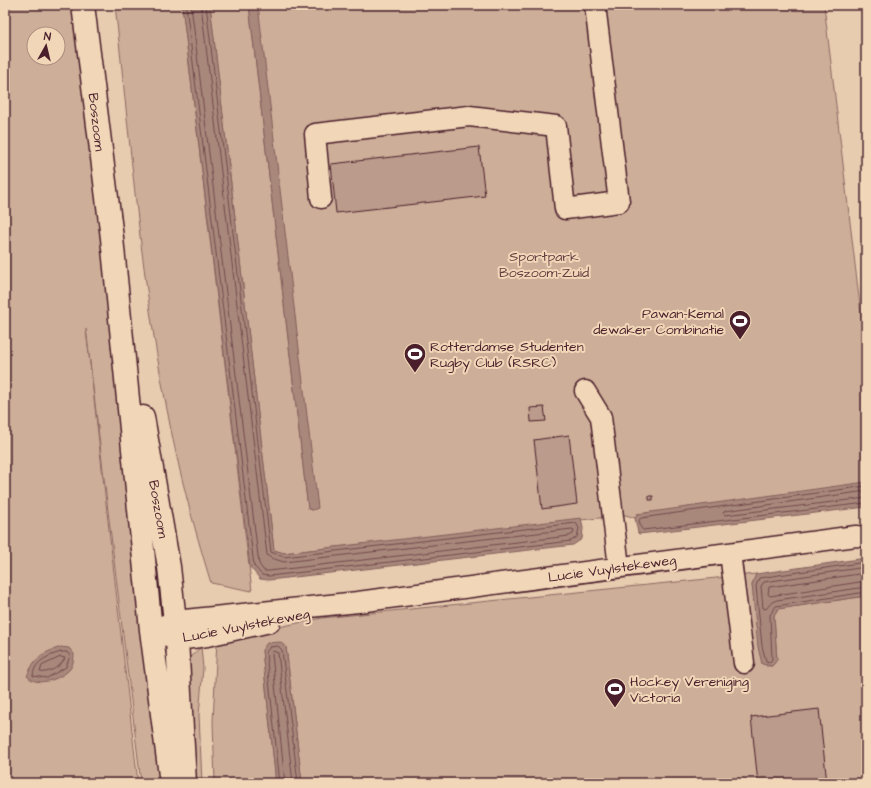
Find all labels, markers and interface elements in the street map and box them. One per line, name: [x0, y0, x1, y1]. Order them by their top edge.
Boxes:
north arrow: [26, 26, 66, 66]
text: N: [43, 29, 52, 45]
street label: Boszoom: [83, 92, 110, 152]
park label: Sportpark Boszoom-Zuid: [499, 247, 589, 283]
place label: Pawan-Kemal dewaker Combinatie: [593, 304, 724, 340]
sports icon: Pawan-Kemal dewaker Combinatie: [727, 308, 753, 341]
place label: Rotterdamse Studenten Rugby Club (RSRC): [430, 337, 584, 373]
sports icon: Rotterdamse Studenten Rugby Club (RSRC): [402, 341, 428, 374]
street label: Boszoom: [143, 479, 173, 540]
street label: Lucie Vuylstekeweg: [547, 550, 678, 588]
street label: Lucie Vuylstekeweg: [181, 604, 312, 648]
place label: Hockey Vereniging Victoria: [630, 672, 749, 708]
sports icon: Hockey Vereniging Victoria: [602, 676, 628, 709]

